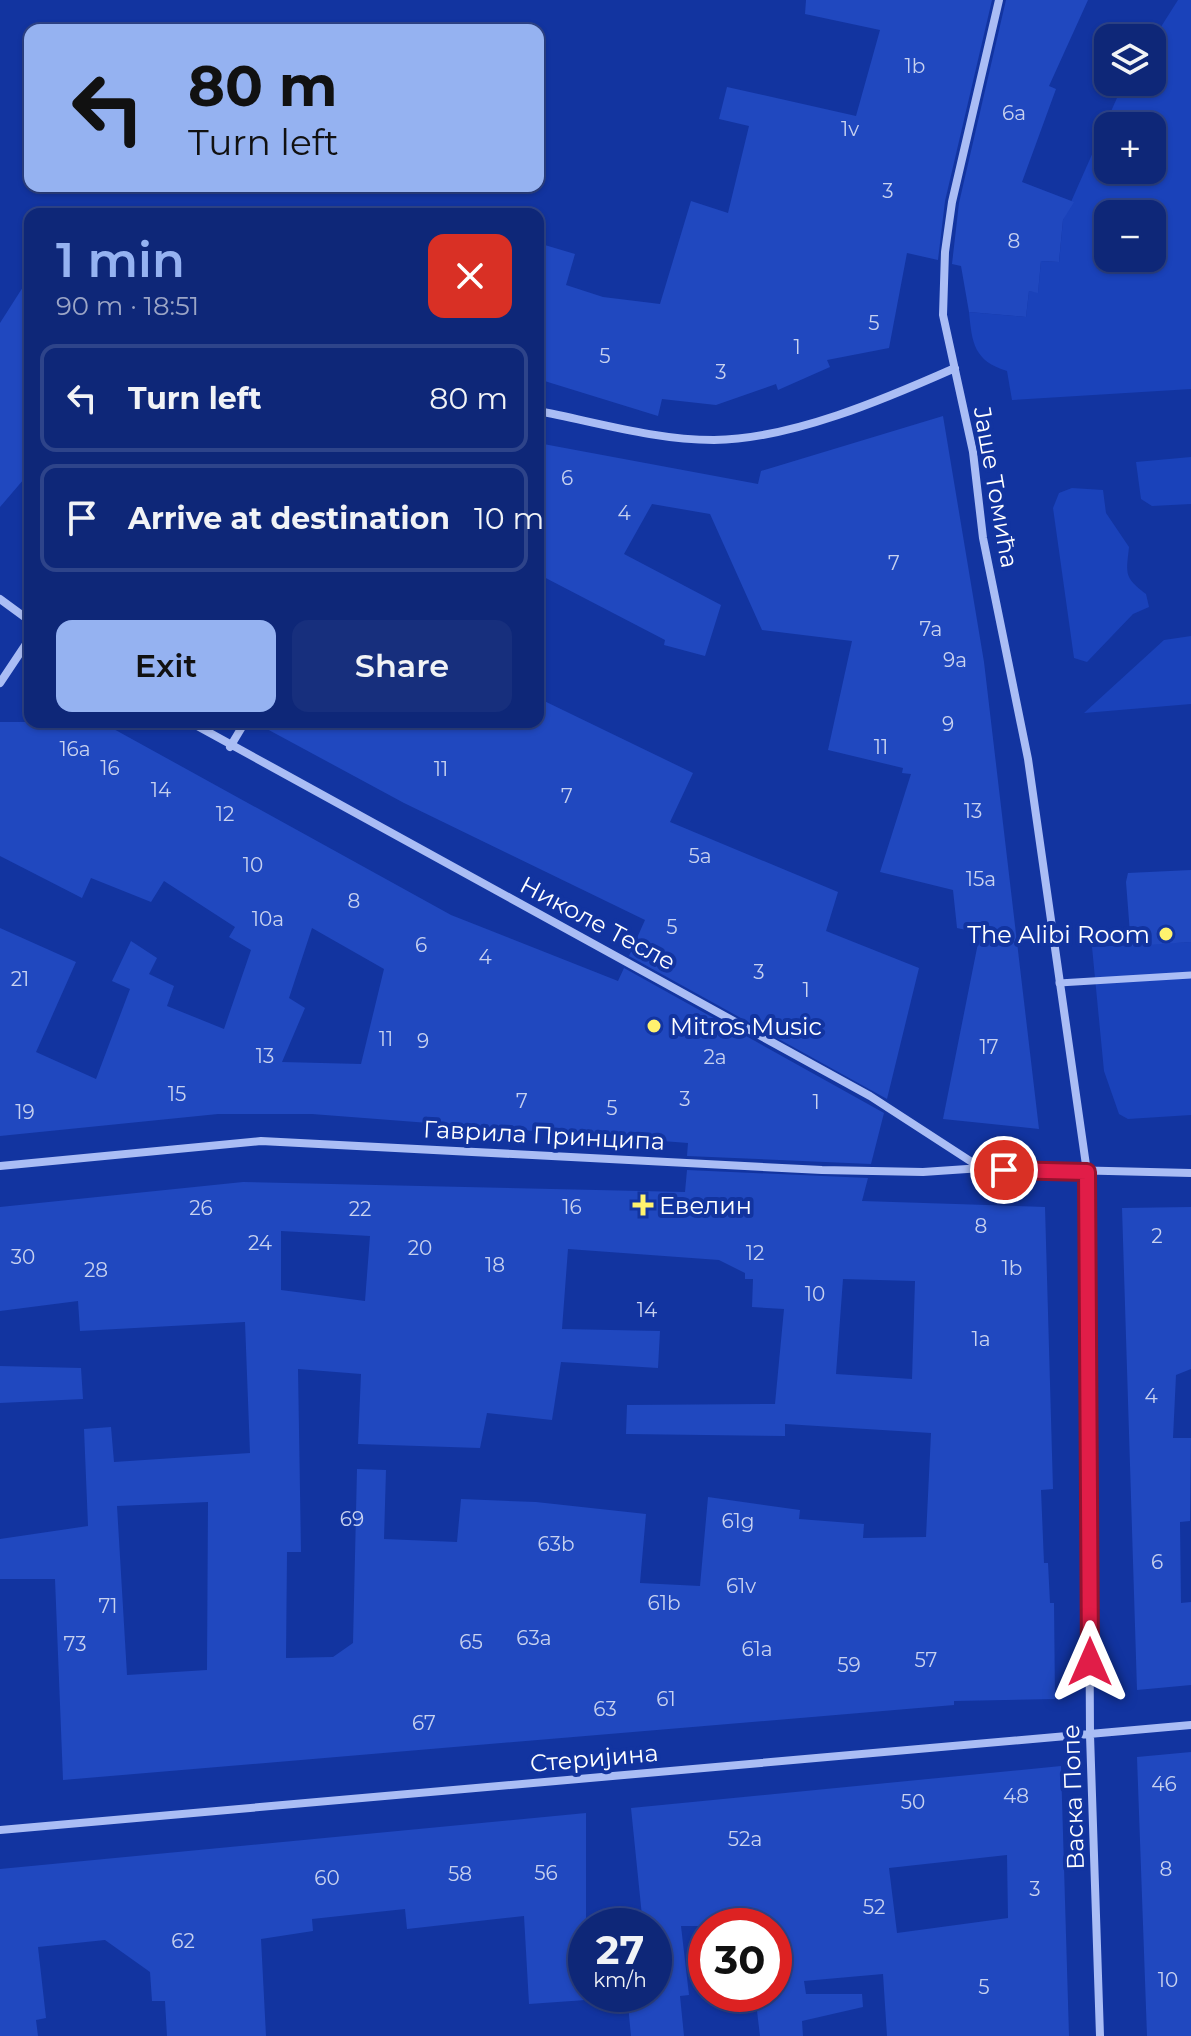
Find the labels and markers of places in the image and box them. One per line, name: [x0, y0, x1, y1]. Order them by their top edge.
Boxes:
place label: The Alibi Room: [967, 920, 1150, 949]
marker: The Alibi Room: [1157, 925, 1175, 943]
place label: Mitros Music: [670, 1012, 822, 1041]
marker: Mitros Music: [645, 1017, 663, 1035]
pin: [970, 1136, 1038, 1204]
place label: Евелин: [659, 1191, 752, 1220]
marker: Евелин: [634, 1196, 652, 1214]

